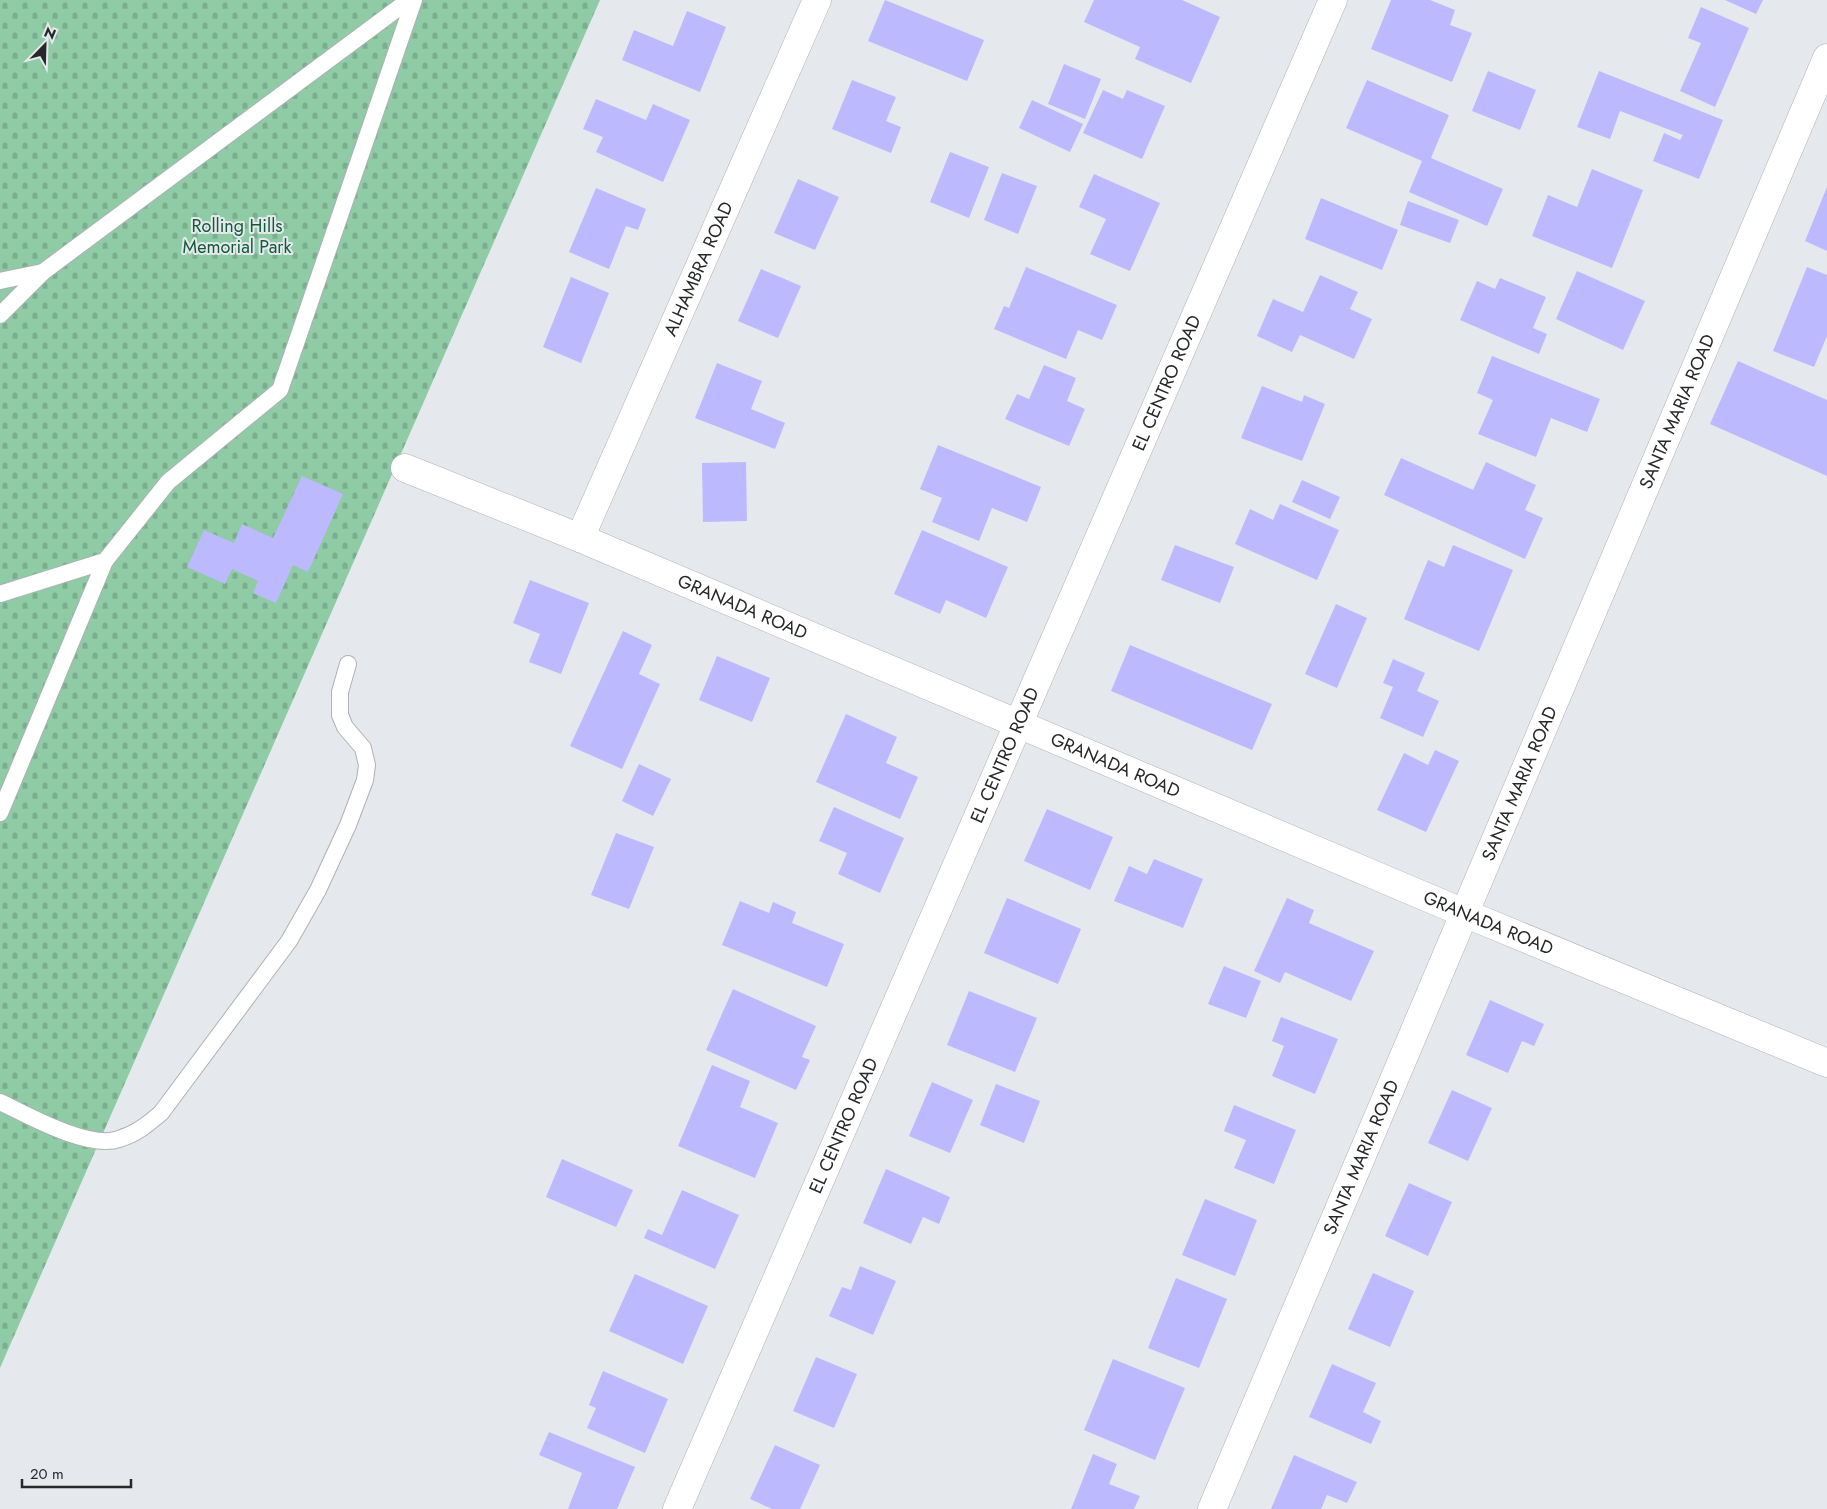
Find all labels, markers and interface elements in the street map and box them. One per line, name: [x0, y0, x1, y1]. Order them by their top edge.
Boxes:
north arrow: [20, 20, 70, 70]
text: N: [41, 22, 59, 44]
street label: ALHAMBRA ROAD: [657, 197, 740, 340]
park label: Rolling Hills Memorial Park: [183, 213, 291, 260]
street label: EL CENTRO ROAD: [1126, 311, 1208, 455]
street label: SANTA MARIA ROAD: [1633, 330, 1721, 493]
street label: GRANADA ROAD: [674, 568, 811, 646]
street label: EL CENTRO ROAD: [964, 683, 1046, 827]
street label: SANTA MARIA ROAD: [1475, 702, 1564, 865]
street label: GRANADA ROAD: [1046, 726, 1184, 804]
street label: GRANADA ROAD: [1419, 884, 1557, 962]
street label: EL CENTRO ROAD: [803, 1054, 885, 1198]
street label: SANTA MARIA ROAD: [1317, 1076, 1405, 1239]
scale bar: [22, 1456, 131, 1488]
text: 20 m: [30, 1463, 64, 1485]

